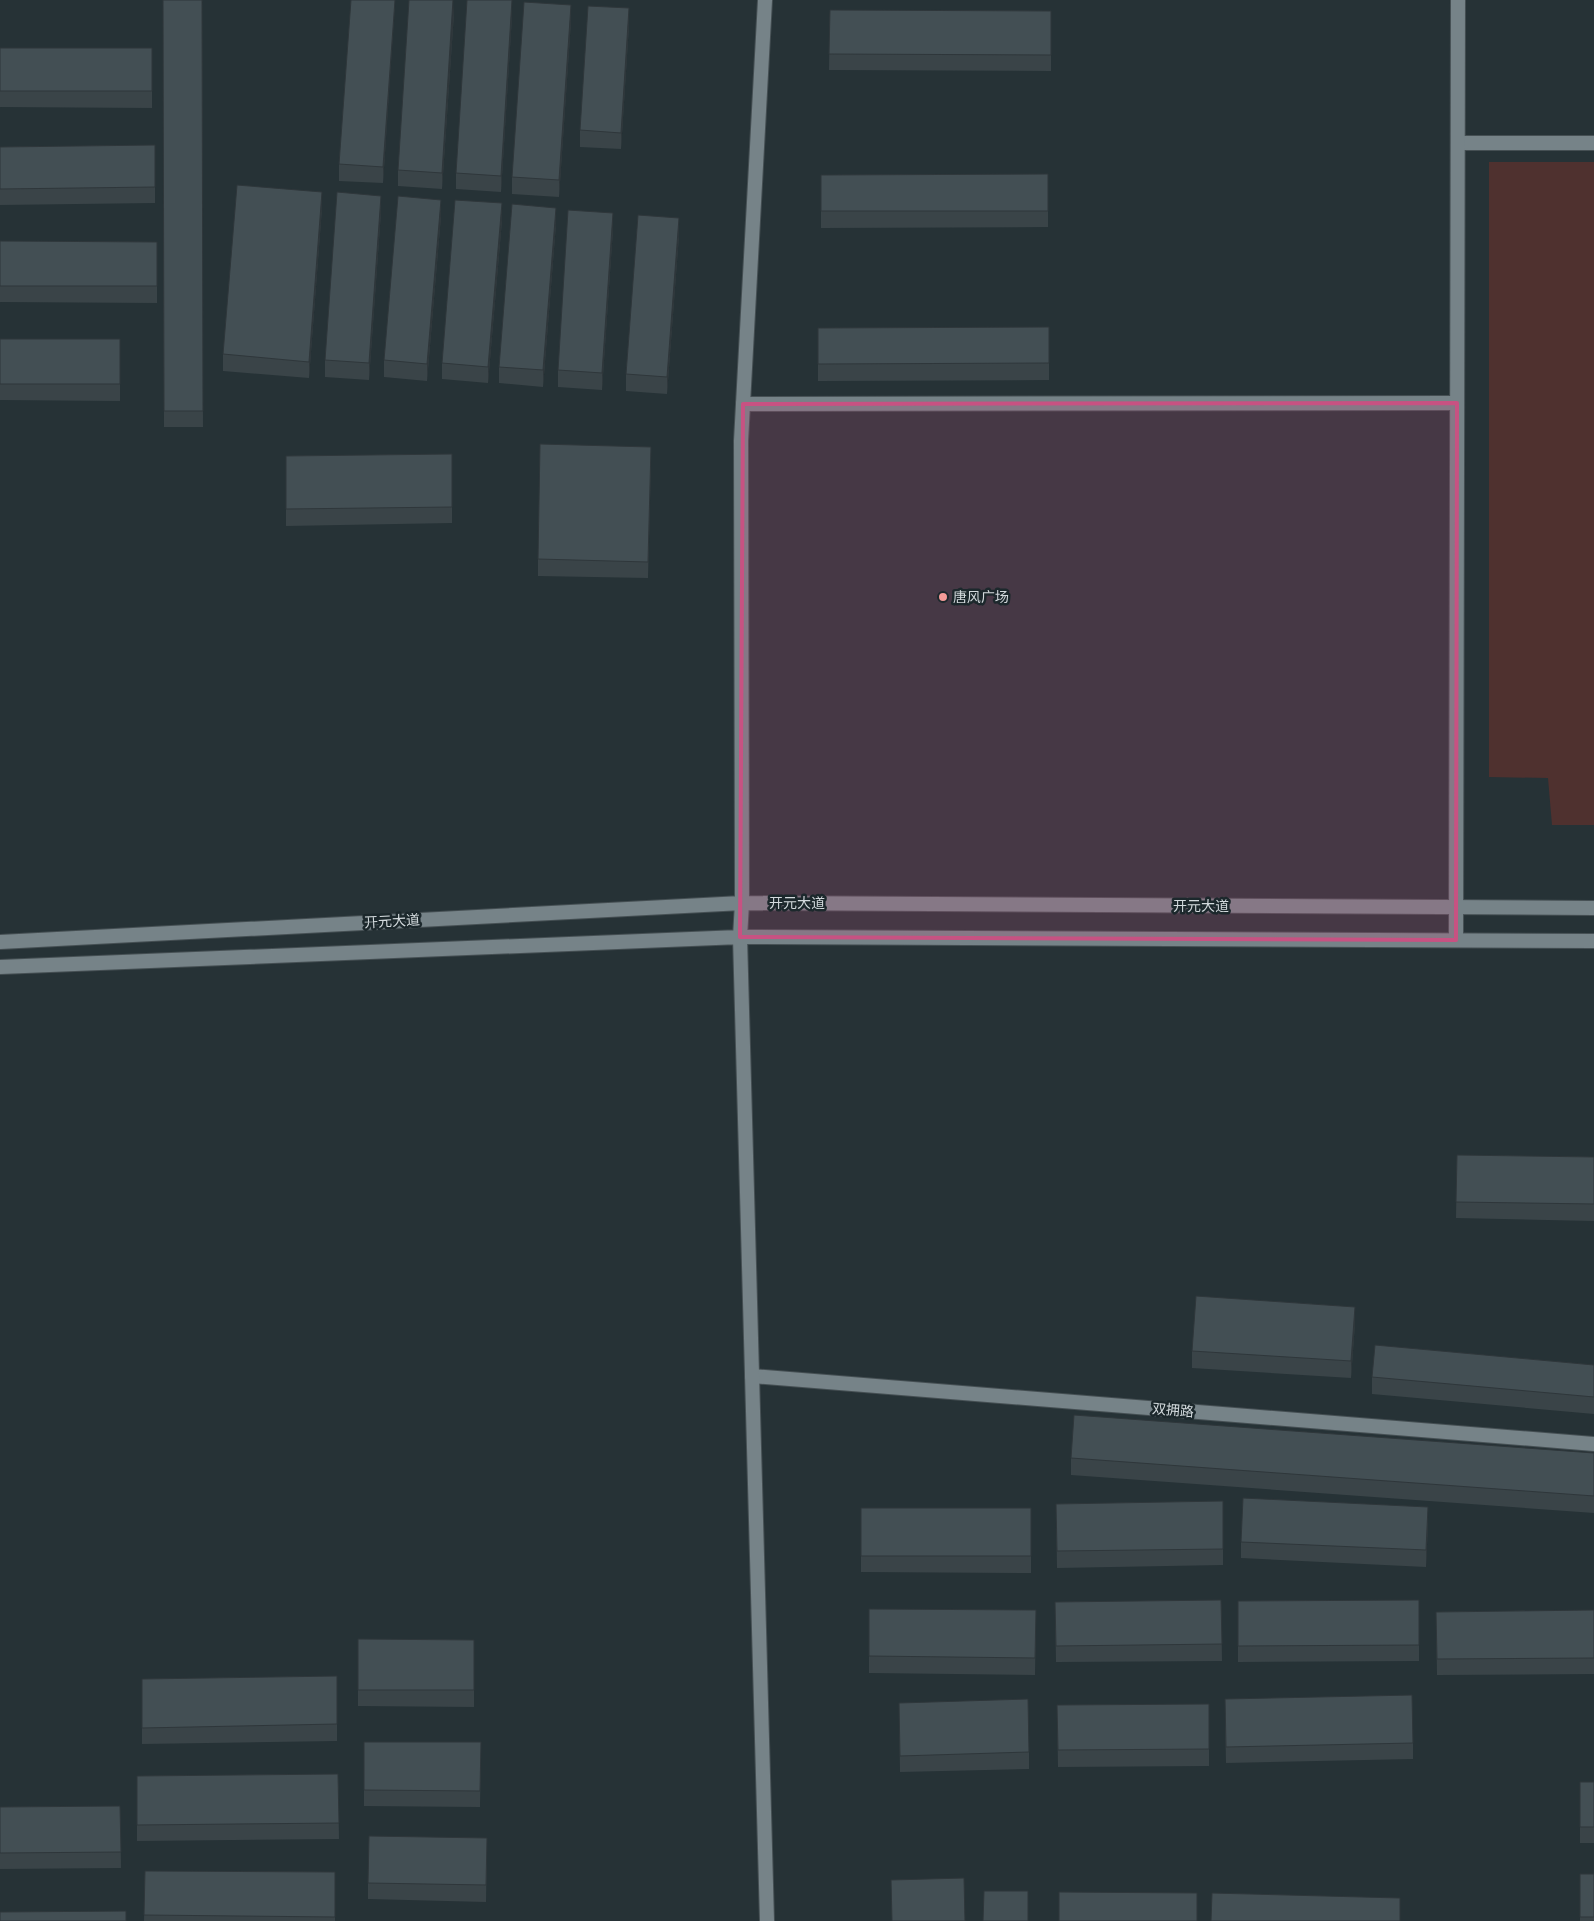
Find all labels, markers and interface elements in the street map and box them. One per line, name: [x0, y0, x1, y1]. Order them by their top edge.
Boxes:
place label: 唐风广场: [953, 586, 1009, 607]
marker: 唐风广场: [937, 591, 949, 603]
street label: 开元大道: [769, 892, 825, 913]
street label: 开元大道: [1173, 895, 1229, 916]
street label: 开元大道: [363, 909, 420, 932]
street label: 双拥路: [1151, 1397, 1195, 1422]

